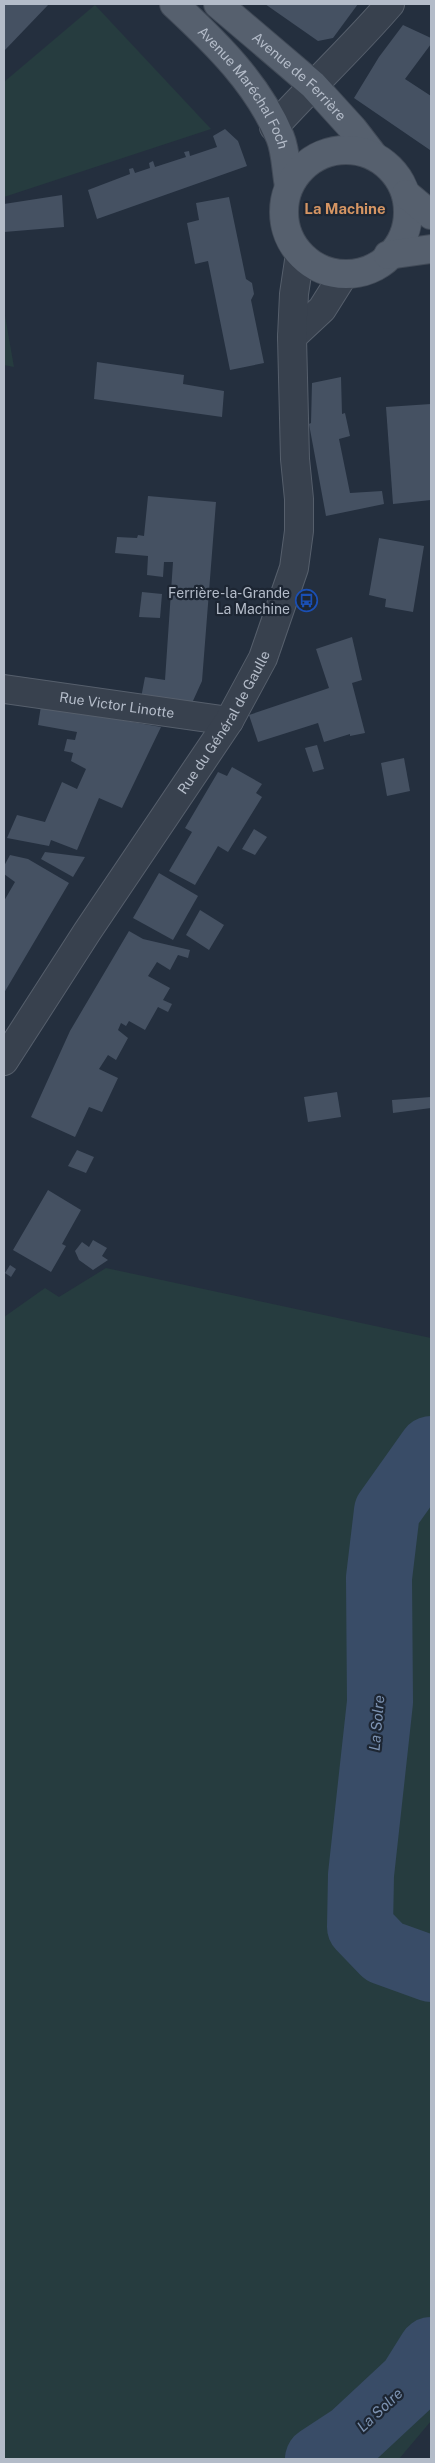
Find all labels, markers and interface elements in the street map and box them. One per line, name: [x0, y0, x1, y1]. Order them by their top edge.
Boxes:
street label: Avenue Maréchal Foch: [195, 23, 291, 151]
street label: Avenue de Ferrière: [249, 29, 350, 124]
district label: La Machine: [304, 200, 386, 217]
place label: Ferrière-la-Grande La Machine: [168, 585, 290, 617]
bus stop icon: Ferrière-la-Grande La Machine: [294, 589, 318, 613]
street label: Rue du Général de Gaulle: [174, 649, 273, 797]
street label: Rue Victor Linotte: [58, 689, 175, 721]
water label: La Solre: [366, 1694, 387, 1751]
water label: La Solre: [353, 2384, 406, 2435]

